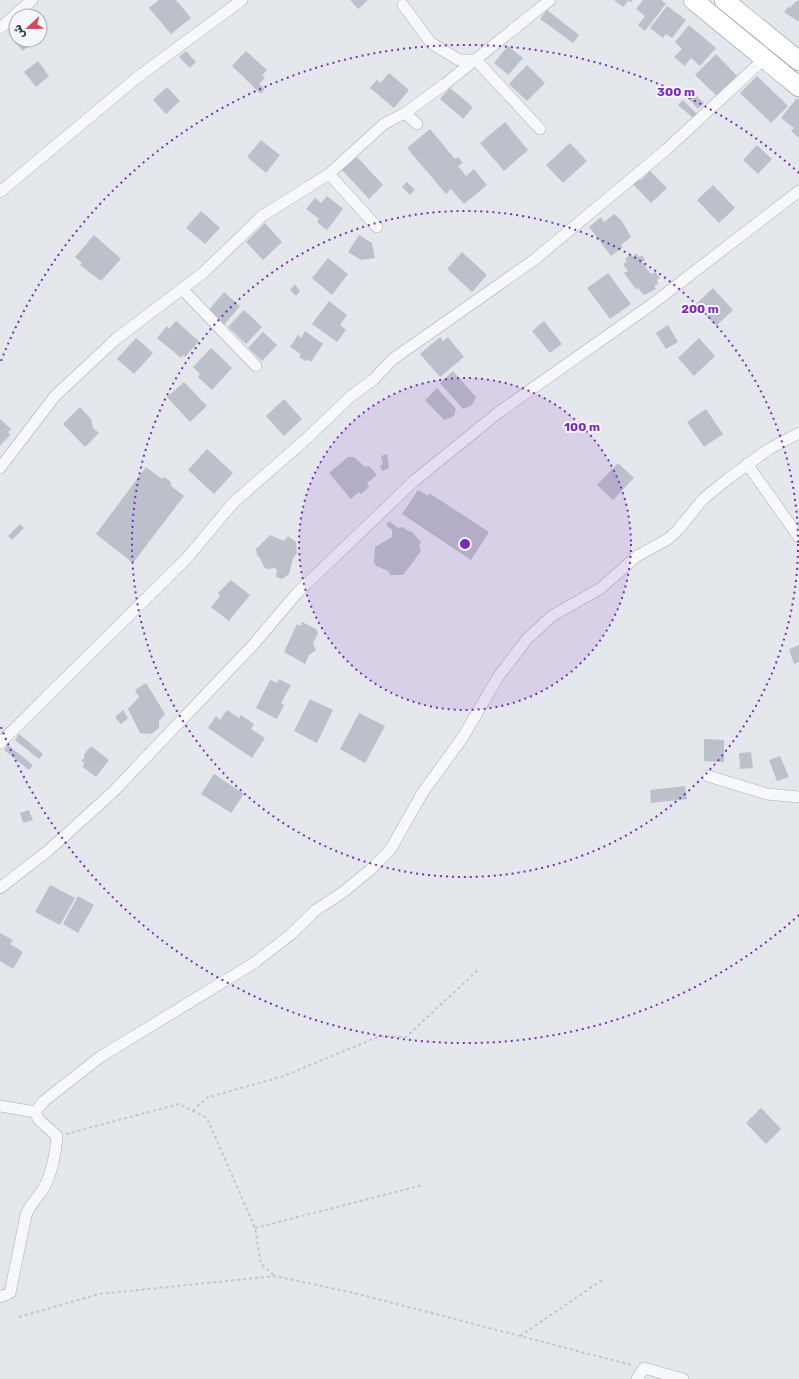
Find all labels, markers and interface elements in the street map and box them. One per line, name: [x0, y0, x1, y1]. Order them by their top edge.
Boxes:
north arrow: [8, 8, 48, 48]
text: ش: [11, 23, 28, 40]
text: 300 m: [657, 85, 695, 99]
text: 200 m: [681, 302, 719, 316]
text: 100 m: [564, 420, 600, 434]
centre of rings: [458, 537, 472, 551]

